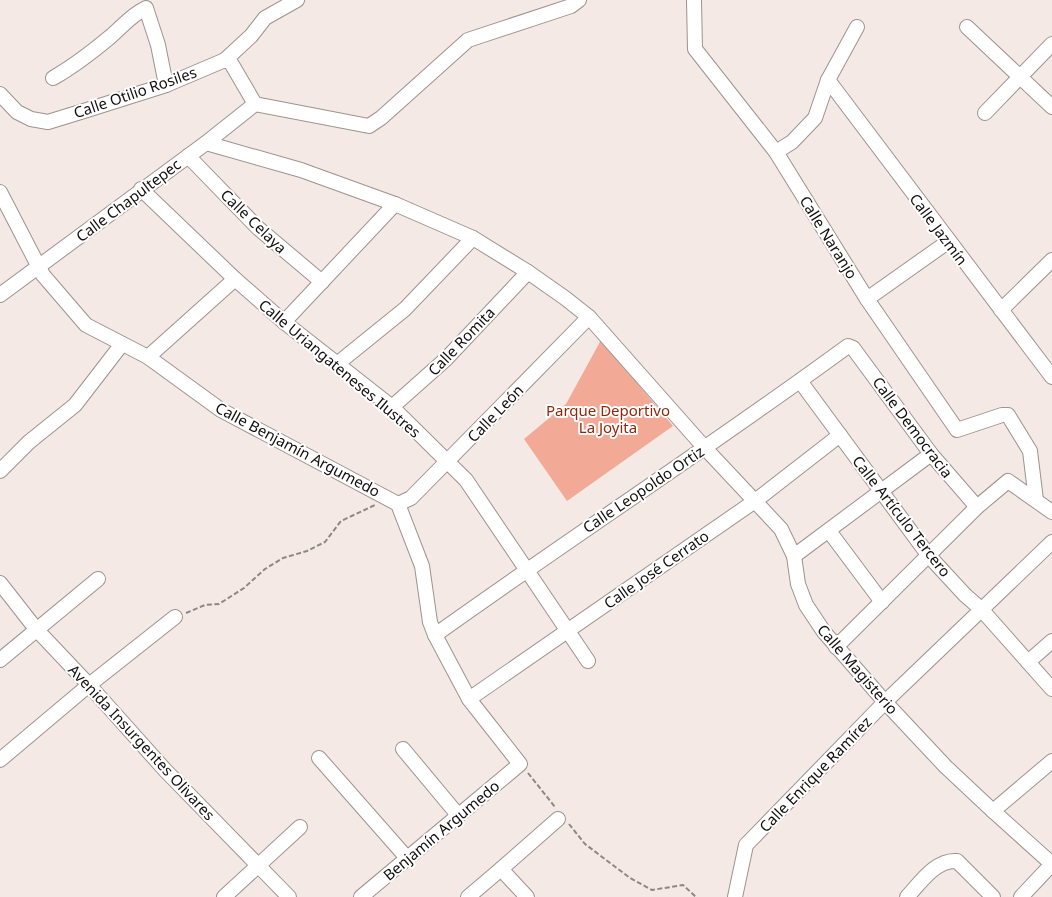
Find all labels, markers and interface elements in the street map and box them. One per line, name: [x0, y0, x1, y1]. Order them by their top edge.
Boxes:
street label: Calle Otilio Rosiles: [71, 62, 199, 122]
street label: Calle Chapultepec: [72, 154, 184, 246]
street label: Calle Celaya: [217, 185, 291, 257]
street label: Calle Jazmín: [906, 189, 972, 269]
street label: Calle Naranjo: [796, 192, 862, 282]
street label: Calle Uriangateneses Ilustres: [255, 294, 425, 442]
street label: Calle Romita: [423, 302, 499, 380]
street label: Calle Democracia: [868, 372, 958, 482]
street label: Calle León: [463, 380, 527, 446]
street label: Calle Benjamín Argumedo: [212, 397, 384, 501]
park label: Parque Deportivo La Joyita: [546, 400, 670, 437]
street label: Calle Leopoldo Ortiz: [579, 441, 707, 537]
street label: Calle Artículo Tercero: [848, 451, 956, 581]
street label: Calle José Cerrato: [600, 525, 712, 613]
street label: Calle Magisterio: [813, 620, 903, 718]
street label: Avenida Insurgentes Olivares: [64, 660, 220, 824]
street label: Calle Enrique Ramírez: [755, 712, 875, 836]
street label: Benjamín Argumedo: [379, 775, 503, 885]

